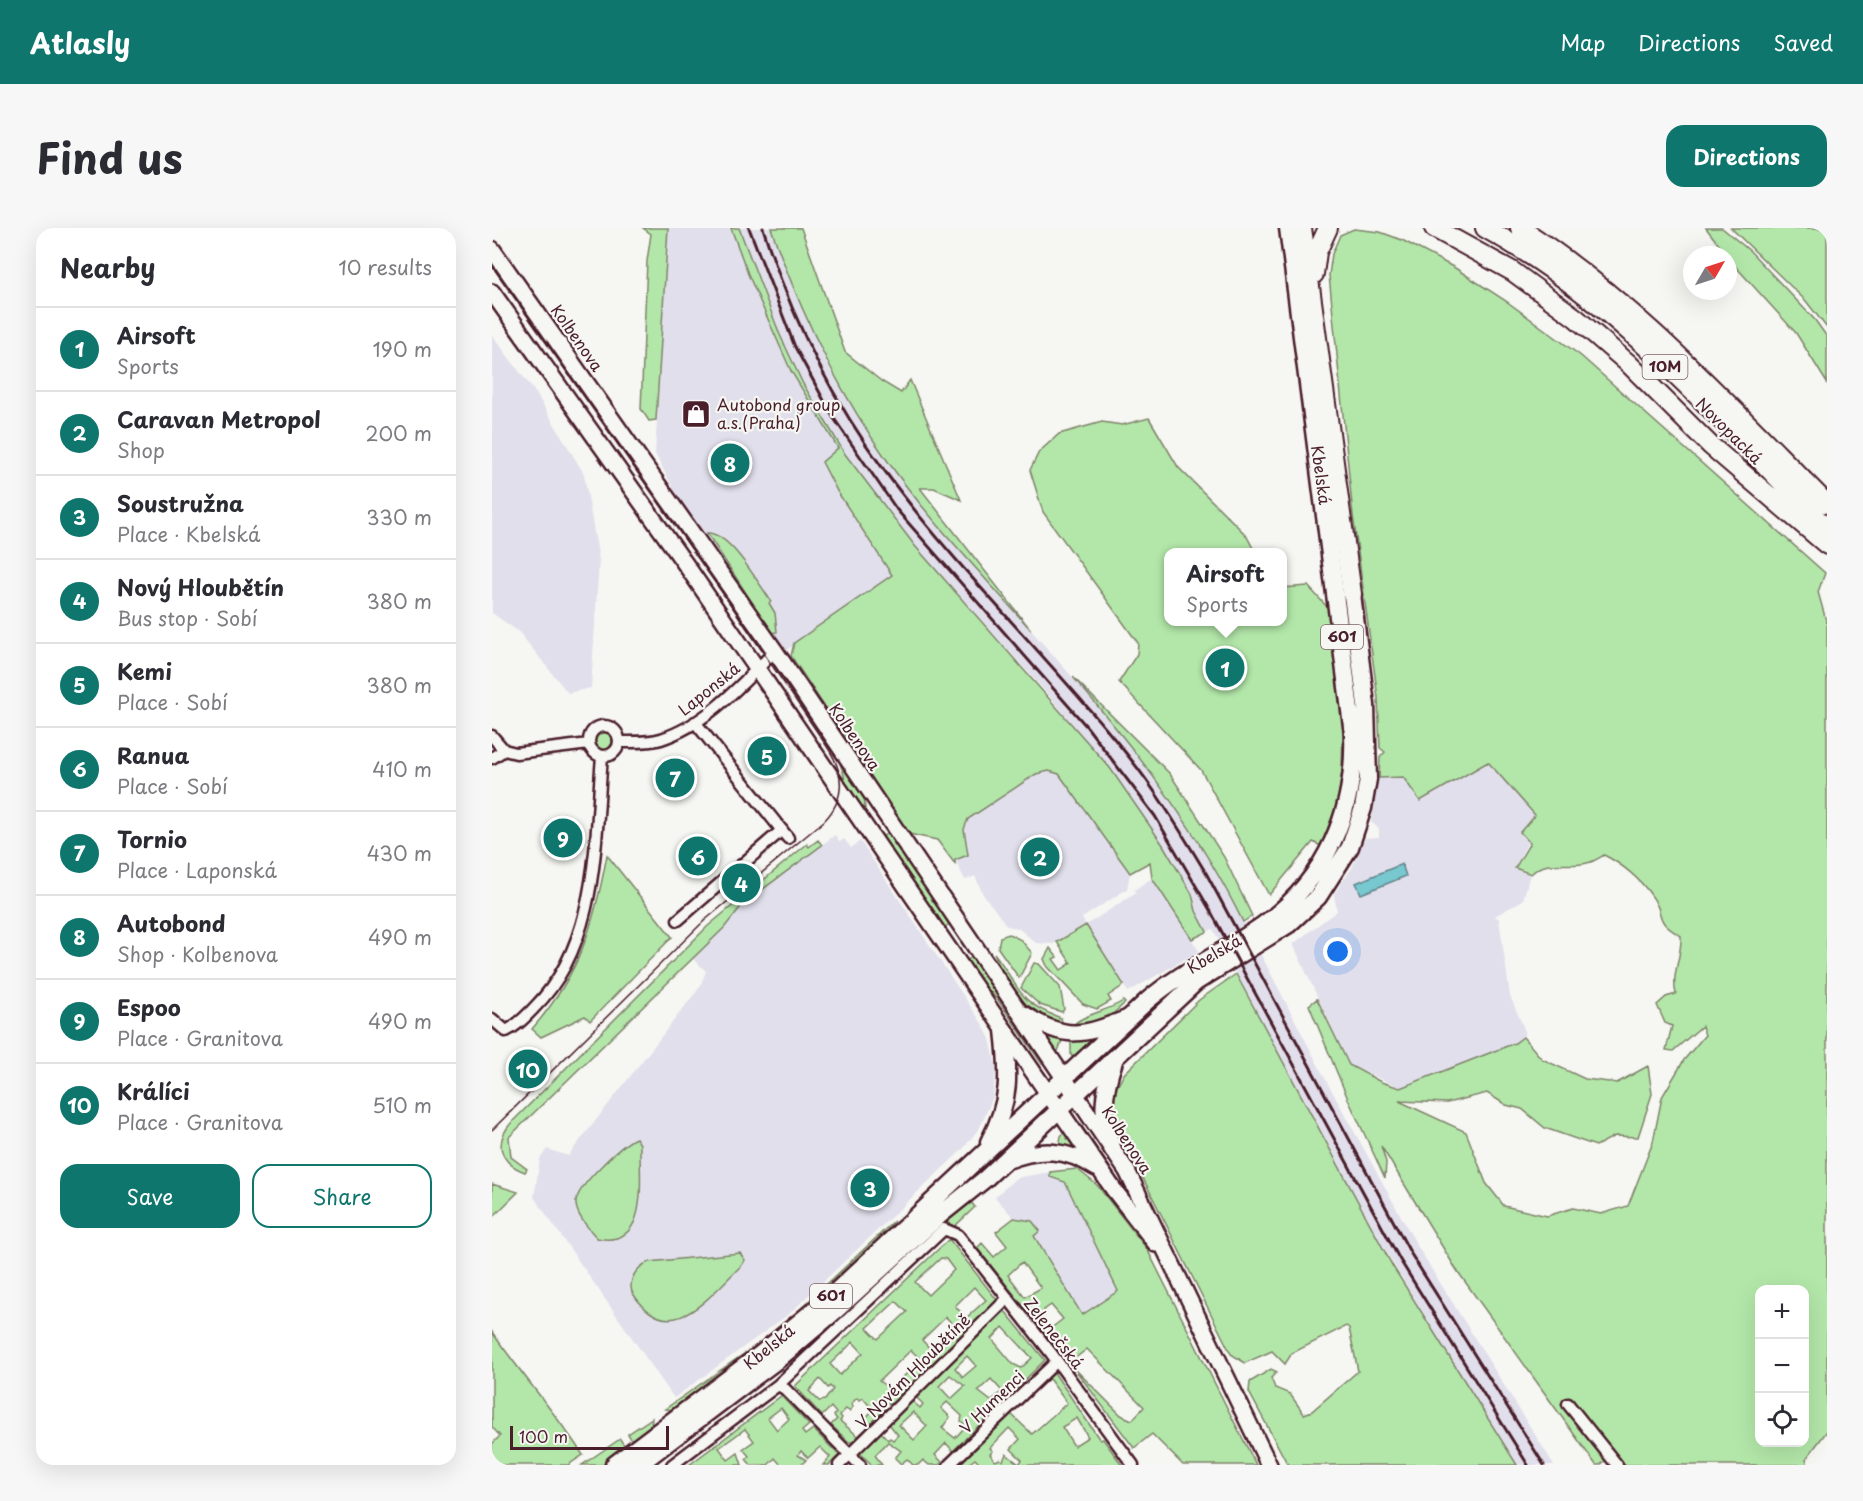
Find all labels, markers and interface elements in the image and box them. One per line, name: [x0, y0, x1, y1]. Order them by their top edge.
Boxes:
text: Atlasly: [30, 21, 130, 64]
text: Map: [1560, 26, 1605, 58]
text: Directions: [1638, 26, 1740, 58]
text: Saved: [1773, 26, 1833, 58]
text: Find us: [36, 125, 183, 188]
button: Directions: [1666, 125, 1827, 187]
north arrow: [1683, 246, 1737, 300]
text: Nearby: [60, 248, 155, 287]
text: 10 results: [338, 252, 432, 282]
street label: Kolbenova: [546, 299, 610, 376]
text: Airsoft: [117, 318, 196, 351]
text: 1: [75, 334, 84, 364]
text: 190 m: [373, 334, 432, 364]
text: Sports: [117, 351, 179, 381]
road number: 10M: [1642, 355, 1688, 379]
street label: Novopacká: [1691, 391, 1769, 469]
place label: Autobond group a.s.(Praha): [717, 392, 840, 434]
shop icon: Autobond group a.s.(Praha): [680, 398, 712, 430]
text: Caravan Metropol: [117, 402, 321, 435]
text: 2: [72, 418, 87, 448]
text: 200 m: [365, 418, 432, 448]
text: Shop: [117, 435, 165, 465]
pin: 8: [710, 440, 750, 486]
street label: Kbelská: [1306, 444, 1338, 506]
text: Soustružna: [117, 486, 244, 519]
text: 3: [73, 502, 86, 532]
text: 330 m: [366, 502, 432, 532]
text: Place · Kbelská: [117, 519, 261, 549]
popup: [1164, 548, 1287, 626]
text: Airsoft: [1186, 556, 1265, 589]
text: Nový Hloubětín: [117, 570, 284, 603]
text: 4: [73, 586, 86, 616]
text: 380 m: [366, 586, 432, 616]
text: Sports: [1186, 589, 1248, 619]
text: Bus stop · Sobí: [117, 603, 257, 633]
road number: 601: [1321, 625, 1363, 649]
pin: 1: [1206, 646, 1244, 690]
text: Kemi: [117, 654, 172, 687]
street label: Laponská: [672, 656, 744, 721]
text: 5: [73, 670, 86, 700]
text: 380 m: [366, 670, 432, 700]
text: Place · Sobí: [117, 687, 228, 717]
street label: Kolbenova: [824, 698, 887, 775]
pin: 5: [748, 734, 786, 778]
text: Ranua: [117, 738, 189, 771]
text: 6: [72, 754, 87, 784]
text: 410 m: [372, 754, 432, 784]
pin: 7: [656, 756, 694, 800]
text: Place · Sobí: [117, 771, 228, 801]
pin: 9: [544, 816, 582, 860]
text: Tornio: [117, 822, 187, 855]
pin: 6: [678, 834, 718, 878]
pin: 2: [1020, 834, 1060, 880]
text: 7: [74, 838, 85, 868]
text: 430 m: [367, 838, 432, 868]
text: Place · Laponská: [117, 855, 277, 885]
pin: 4: [722, 860, 760, 906]
text: Autobond: [117, 906, 225, 939]
text: 8: [73, 922, 86, 952]
text: 490 m: [368, 922, 432, 952]
street label: Kbelská: [1182, 927, 1245, 979]
your location: [1323, 937, 1352, 966]
text: Shop · Kolbenova: [117, 939, 278, 969]
text: Espoo: [117, 990, 181, 1023]
text: 9: [74, 1006, 85, 1036]
text: 490 m: [368, 1006, 432, 1036]
text: Place · Granitova: [117, 1023, 283, 1053]
pin: 10: [508, 1046, 548, 1092]
text: Králíci: [117, 1074, 190, 1107]
text: 10: [67, 1090, 92, 1120]
text: 510 m: [372, 1090, 432, 1120]
street label: Kolbenova: [1097, 1101, 1159, 1178]
text: Place · Granitova: [117, 1107, 283, 1137]
button: Save: [60, 1164, 240, 1228]
button: Share: [252, 1164, 432, 1228]
pin: 3: [850, 1166, 890, 1210]
road number: 601: [810, 1284, 852, 1308]
map controls: [1755, 1285, 1809, 1447]
button: +: [1755, 1285, 1809, 1339]
street label: Zelenečská: [1019, 1291, 1090, 1373]
street label: V Novém Hloubětíně: [849, 1307, 975, 1433]
street label: Kbelská: [738, 1318, 799, 1374]
button: −: [1755, 1339, 1809, 1393]
street label: V Humenci: [953, 1364, 1029, 1439]
button: locate: [1755, 1393, 1809, 1447]
scale bar: [510, 1423, 669, 1450]
text: 100 m: [519, 1424, 568, 1448]

